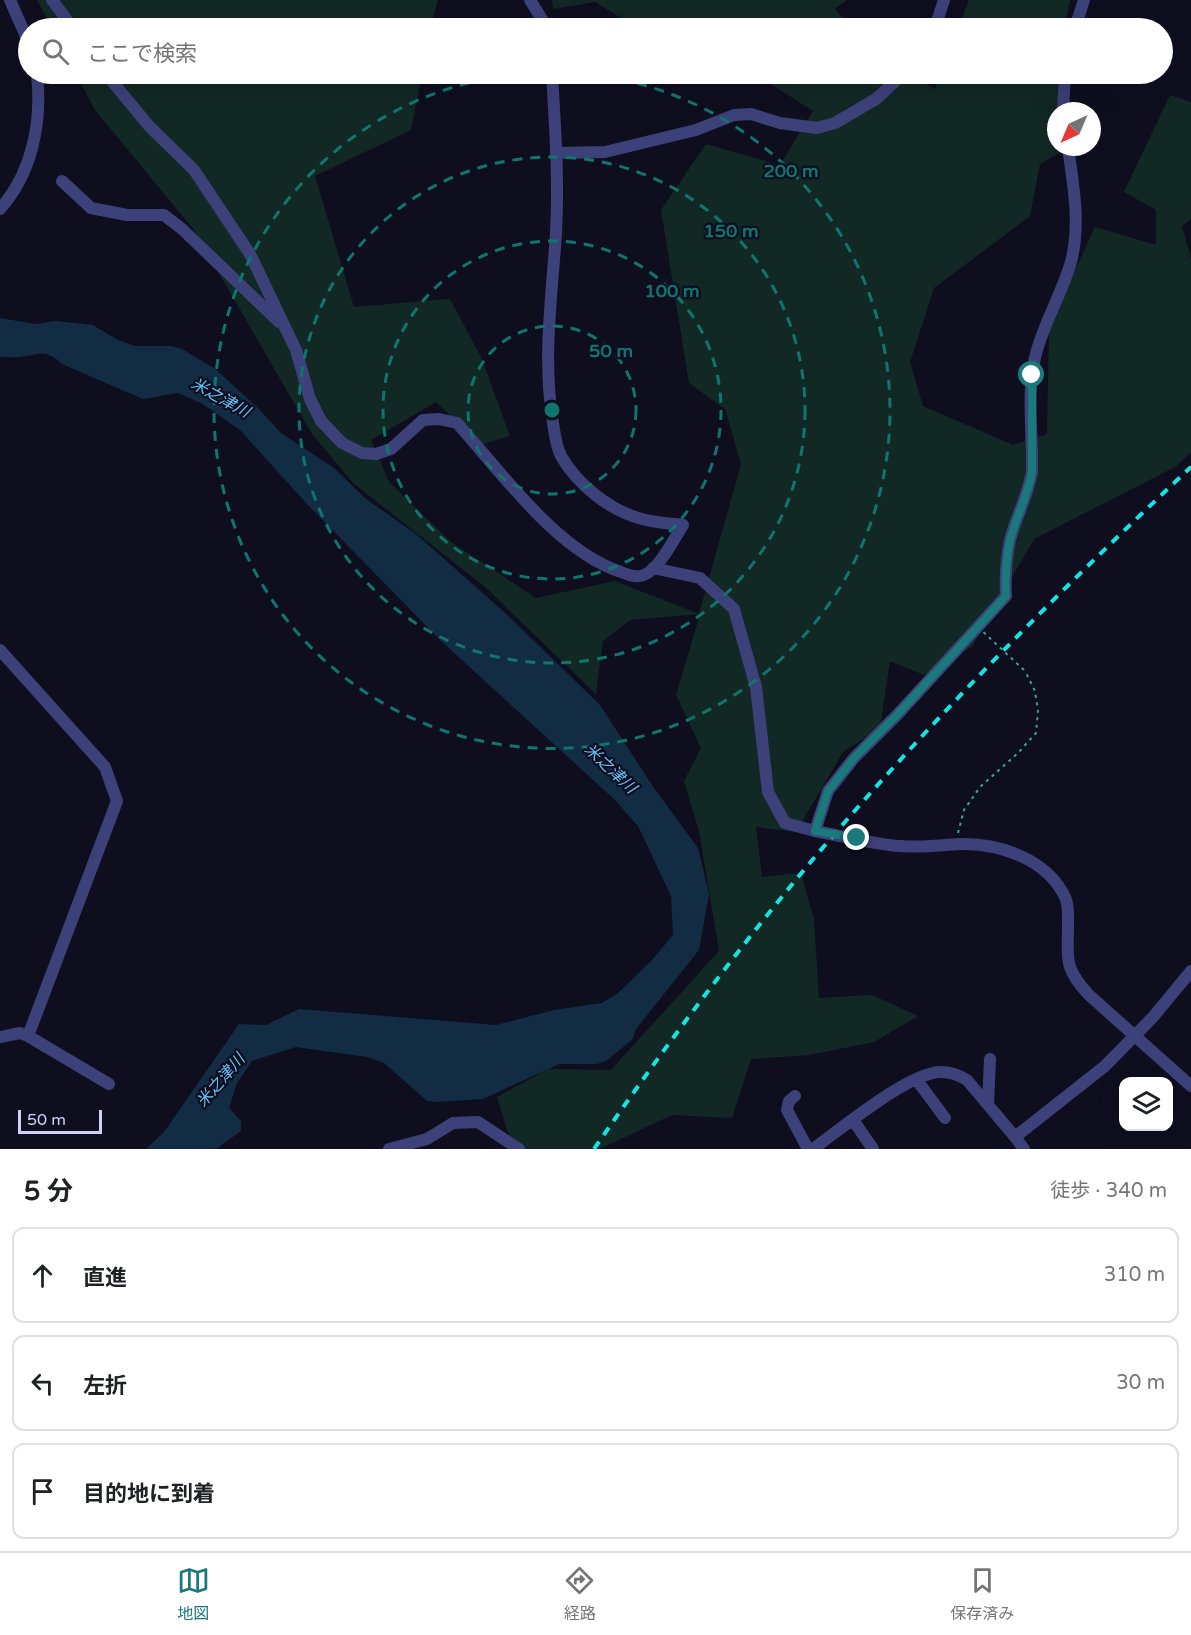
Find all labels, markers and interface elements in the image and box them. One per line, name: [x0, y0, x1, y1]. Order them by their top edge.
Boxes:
search box: [18, 18, 1173, 84]
icon: search: [39, 35, 72, 68]
text: ここで検索: [87, 41, 197, 67]
north arrow: [1047, 102, 1101, 156]
text: 200 m: [763, 160, 819, 182]
text: 150 m: [703, 220, 759, 242]
text: 100 m: [644, 280, 700, 302]
text: 50 m: [589, 340, 633, 362]
route start: [1018, 361, 1044, 387]
water label: 米之津川: [188, 374, 255, 423]
centre of rings: [542, 400, 562, 420]
water label: 米之津川: [580, 740, 642, 799]
route end: [843, 824, 869, 850]
water label: 米之津川: [192, 1048, 251, 1111]
map controls: [1119, 1077, 1173, 1131]
button: layers: [1119, 1077, 1173, 1131]
scale bar: [18, 1107, 102, 1134]
text: 50 m: [27, 1110, 66, 1130]
text: 5 分: [24, 1176, 73, 1207]
text: 徒歩 · 340 m: [1050, 1179, 1167, 1203]
icon: ahead: [26, 1259, 59, 1292]
text: 310 m: [1104, 1263, 1165, 1287]
text: 直進: [83, 1265, 127, 1291]
icon: left: [26, 1367, 59, 1400]
text: 30 m: [1116, 1371, 1165, 1395]
text: 左折: [83, 1373, 127, 1399]
icon: arrive: [26, 1475, 59, 1508]
text: 目的地に到着: [83, 1481, 215, 1507]
tab: 地図: [177, 1564, 210, 1624]
tab: 経路: [563, 1564, 596, 1624]
tab: 保存済み: [950, 1564, 1014, 1624]

